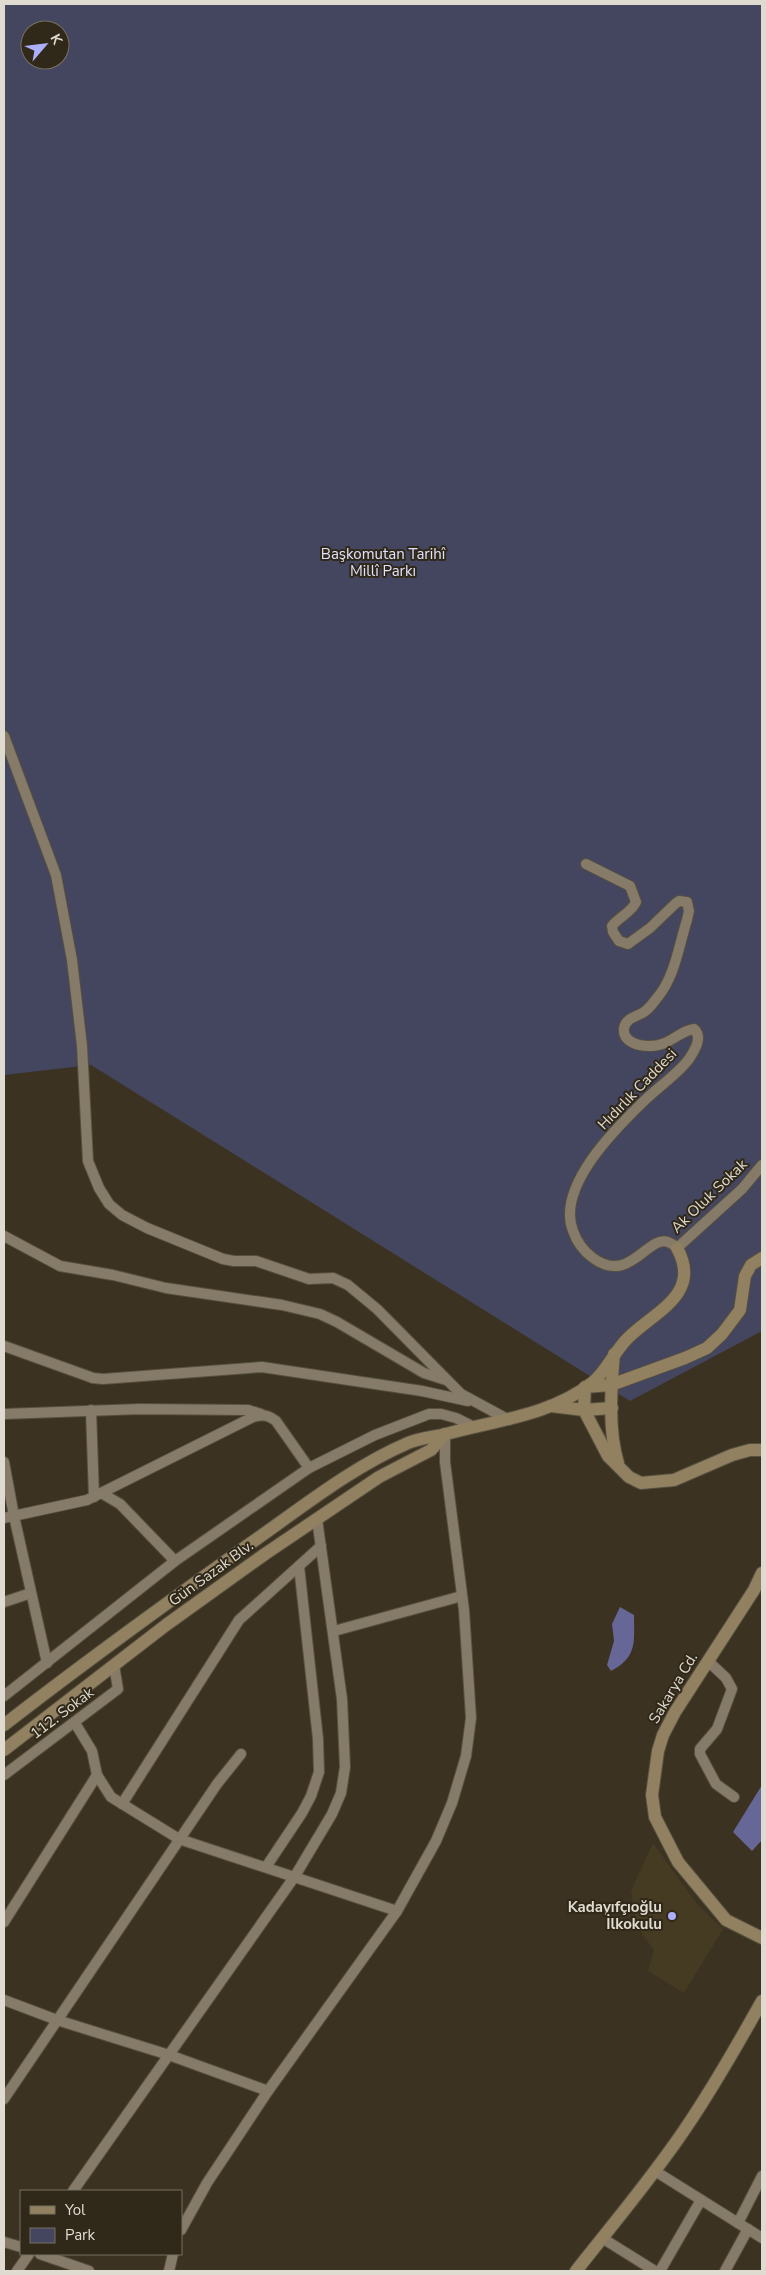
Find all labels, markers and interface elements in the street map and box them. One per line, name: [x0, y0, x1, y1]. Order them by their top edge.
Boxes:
north arrow: [20, 20, 70, 70]
text: K: [45, 31, 67, 48]
park label: Başkomutan Tarihî Millî Parkı: [321, 544, 446, 581]
street label: Hıdırlık Caddesi: [593, 1044, 681, 1134]
street label: Ak Oluk Sokak: [667, 1154, 752, 1237]
street label: Gün Sazak Blv.: [165, 1536, 257, 1610]
street label: Sakarya Cd.: [644, 1649, 702, 1727]
street label: 112. Sokak: [26, 1682, 98, 1743]
place label: Kadayıfçıoğlu İlkokulu: [568, 1897, 662, 1934]
marker: Kadayıfçıoğlu İlkokulu: [666, 1910, 678, 1922]
legend: [20, 2190, 182, 2255]
text: Yol: [64, 2200, 86, 2220]
text: Park: [65, 2225, 95, 2245]

